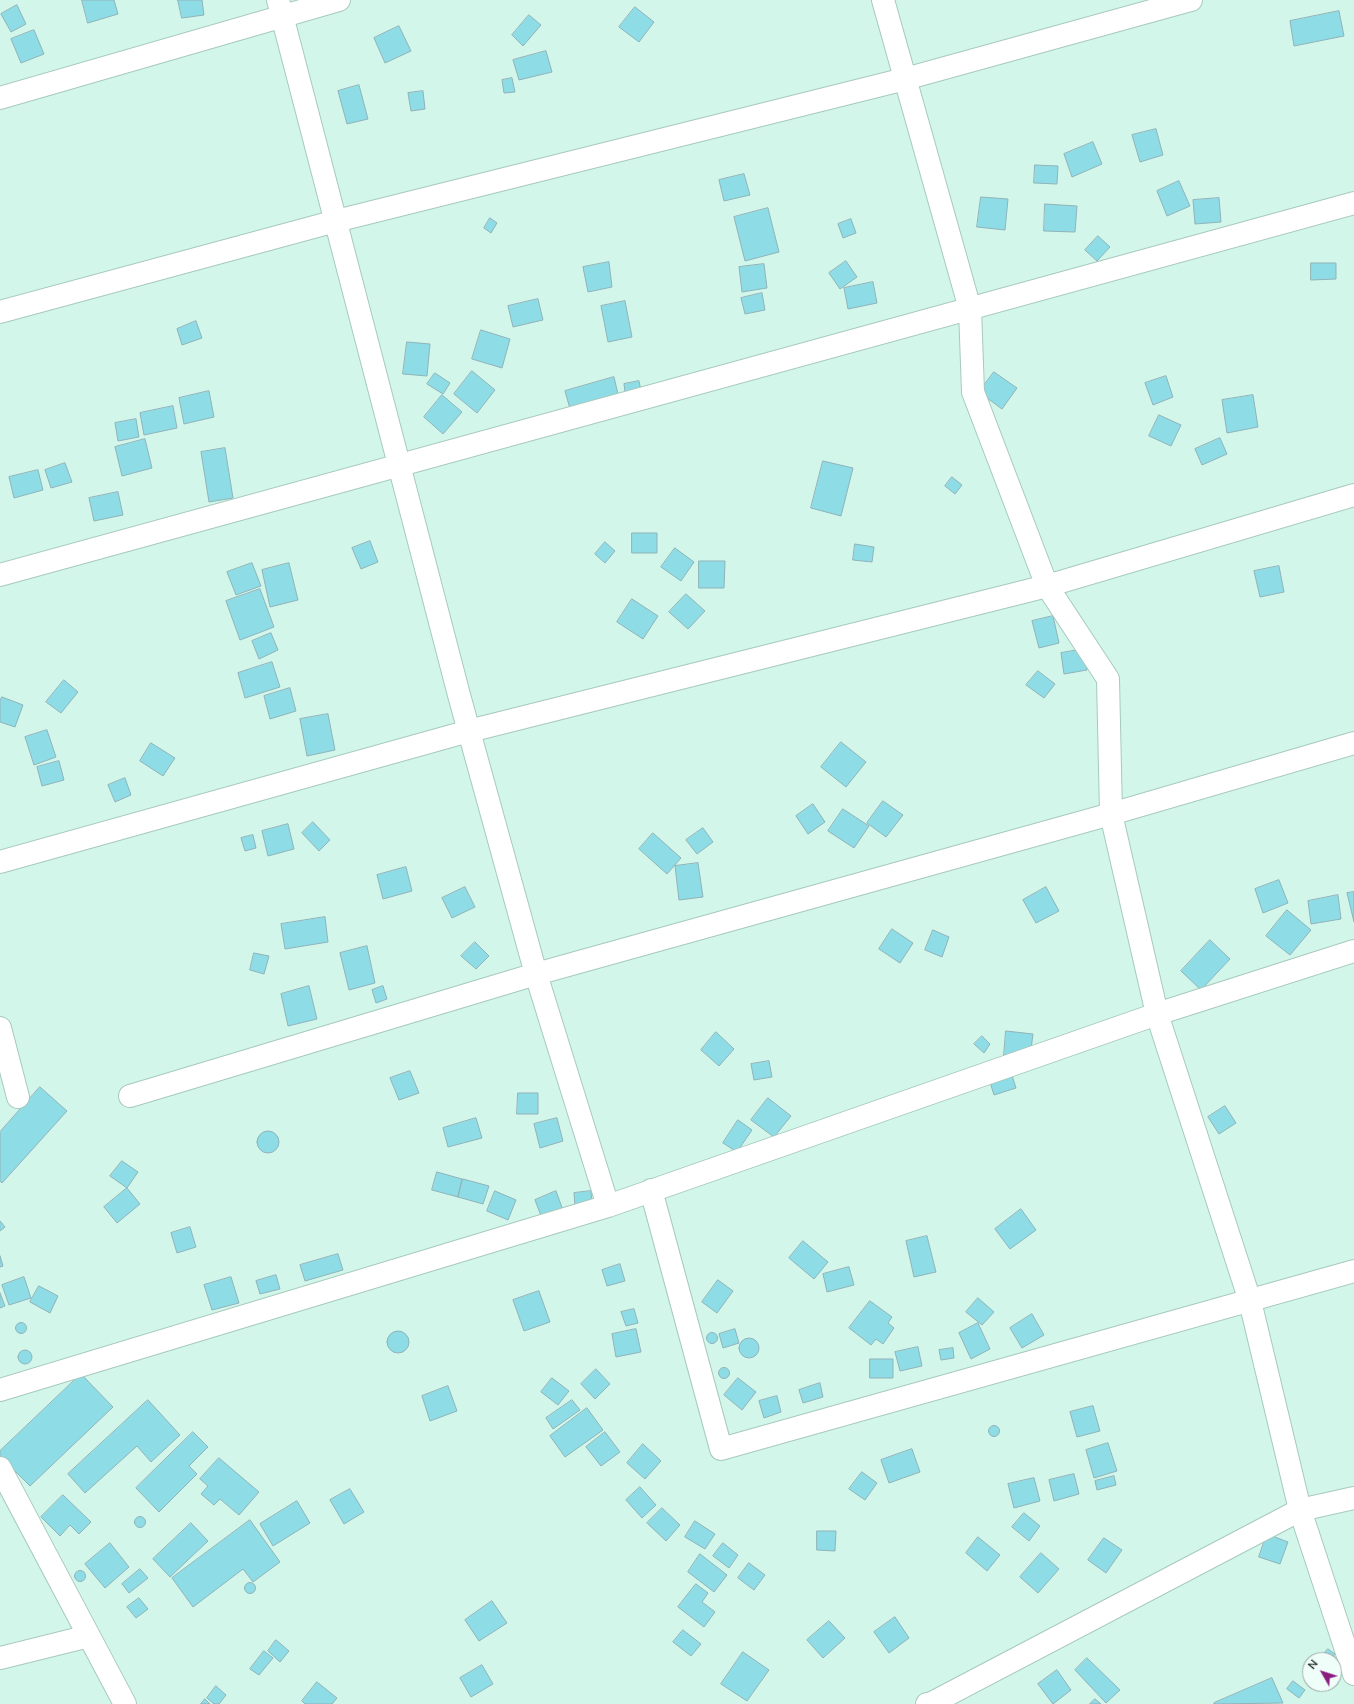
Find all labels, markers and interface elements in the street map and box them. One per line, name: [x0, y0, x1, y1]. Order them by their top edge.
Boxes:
north arrow: [1302, 1652, 1342, 1692]
text: N: [1305, 1657, 1321, 1673]

